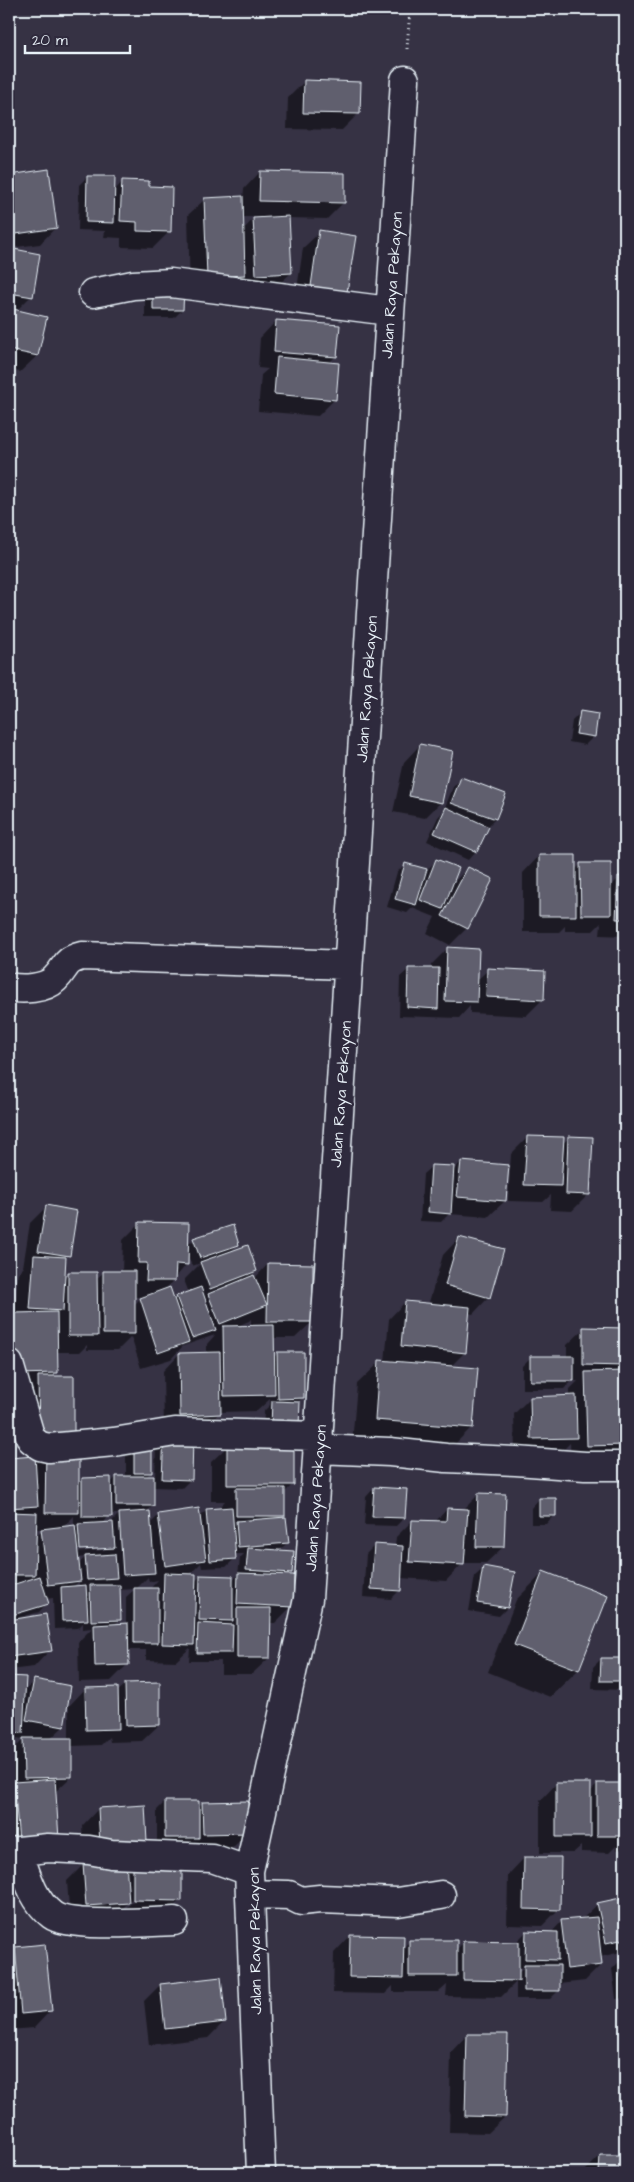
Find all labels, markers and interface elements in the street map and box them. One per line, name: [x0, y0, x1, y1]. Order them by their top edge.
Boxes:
scale bar: [25, 22, 130, 54]
text: 20 m: [32, 30, 68, 51]
street label: Jalan Raya Pekayon: [376, 211, 409, 359]
street label: Jalan Raya Pekayon: [351, 615, 384, 763]
street label: Jalan Raya Pekayon: [325, 1020, 358, 1168]
street label: Jalan Raya Pekayon: [300, 1424, 333, 1572]
street label: Jalan Raya Pekayon: [243, 1867, 268, 2015]

